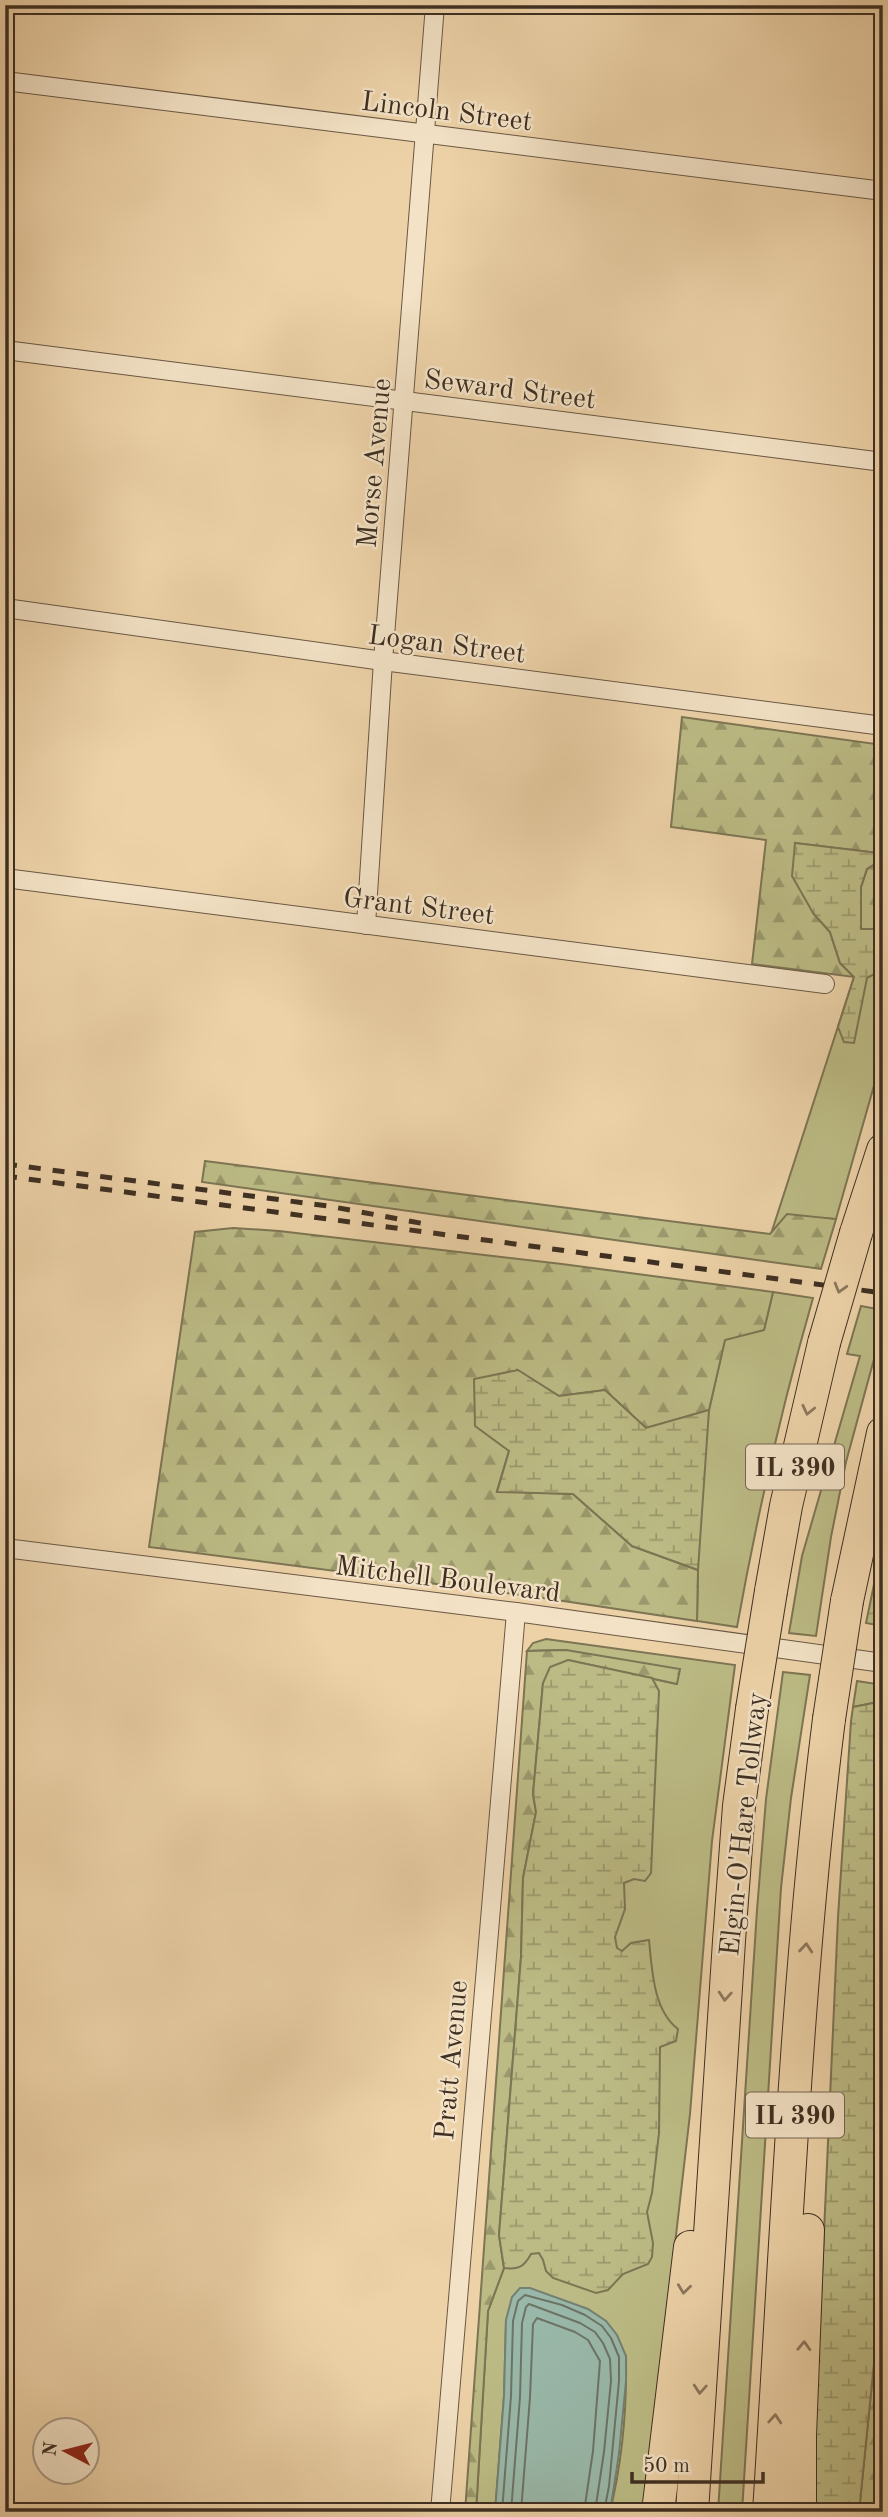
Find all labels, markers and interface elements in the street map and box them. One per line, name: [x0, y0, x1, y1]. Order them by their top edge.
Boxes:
street label: Lincoln Street: [359, 89, 534, 137]
street label: Seward Street: [422, 367, 597, 415]
street label: Morse Avenue: [355, 377, 397, 549]
street label: Logan Street: [366, 622, 527, 670]
street label: Grant Street: [341, 885, 496, 931]
one-way arrow: [834, 1282, 849, 1294]
one-way arrow: [802, 1404, 817, 1416]
road number: IL 390: [746, 1444, 844, 1490]
street label: Mitchell Boulevard: [333, 1553, 562, 1609]
street label: Elgin-O'Hare Tollway: [717, 1691, 773, 1958]
one-way arrow: [798, 1942, 813, 1953]
street label: Pratt Avenue: [432, 1979, 474, 2142]
one-way arrow: [718, 1991, 733, 2002]
road number: IL 390: [746, 2092, 844, 2138]
one-way arrow: [677, 2283, 692, 2294]
one-way arrow: [796, 2340, 811, 2351]
one-way arrow: [693, 2384, 708, 2395]
one-way arrow: [767, 2413, 782, 2424]
north arrow: [32, 2416, 102, 2486]
text: N: [41, 2440, 62, 2458]
scale bar: [632, 2440, 764, 2484]
text: 50 m: [643, 2456, 690, 2477]

